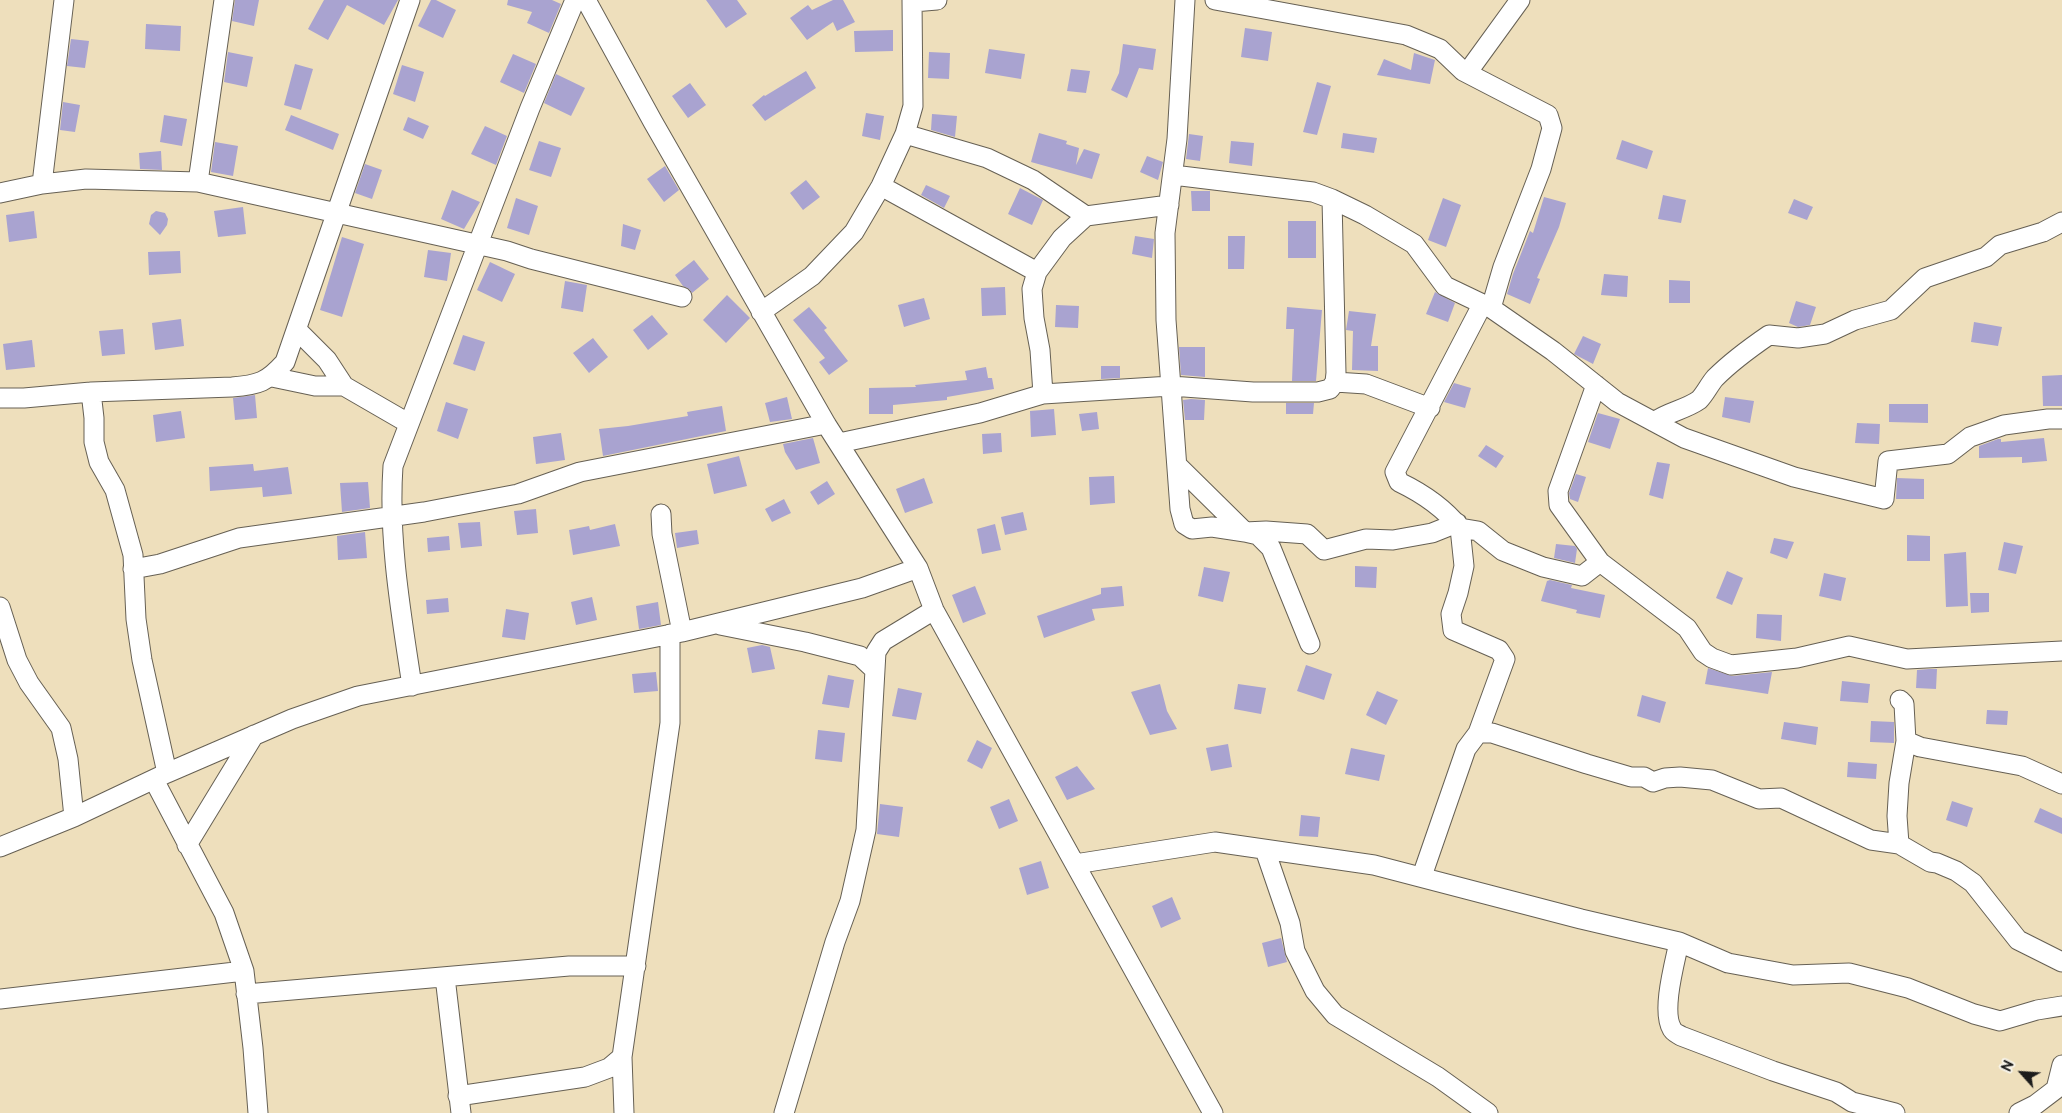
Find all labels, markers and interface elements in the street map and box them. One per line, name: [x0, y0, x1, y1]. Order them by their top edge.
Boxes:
north arrow: [1997, 1048, 2047, 1098]
text: N: [1998, 1058, 2018, 1075]

